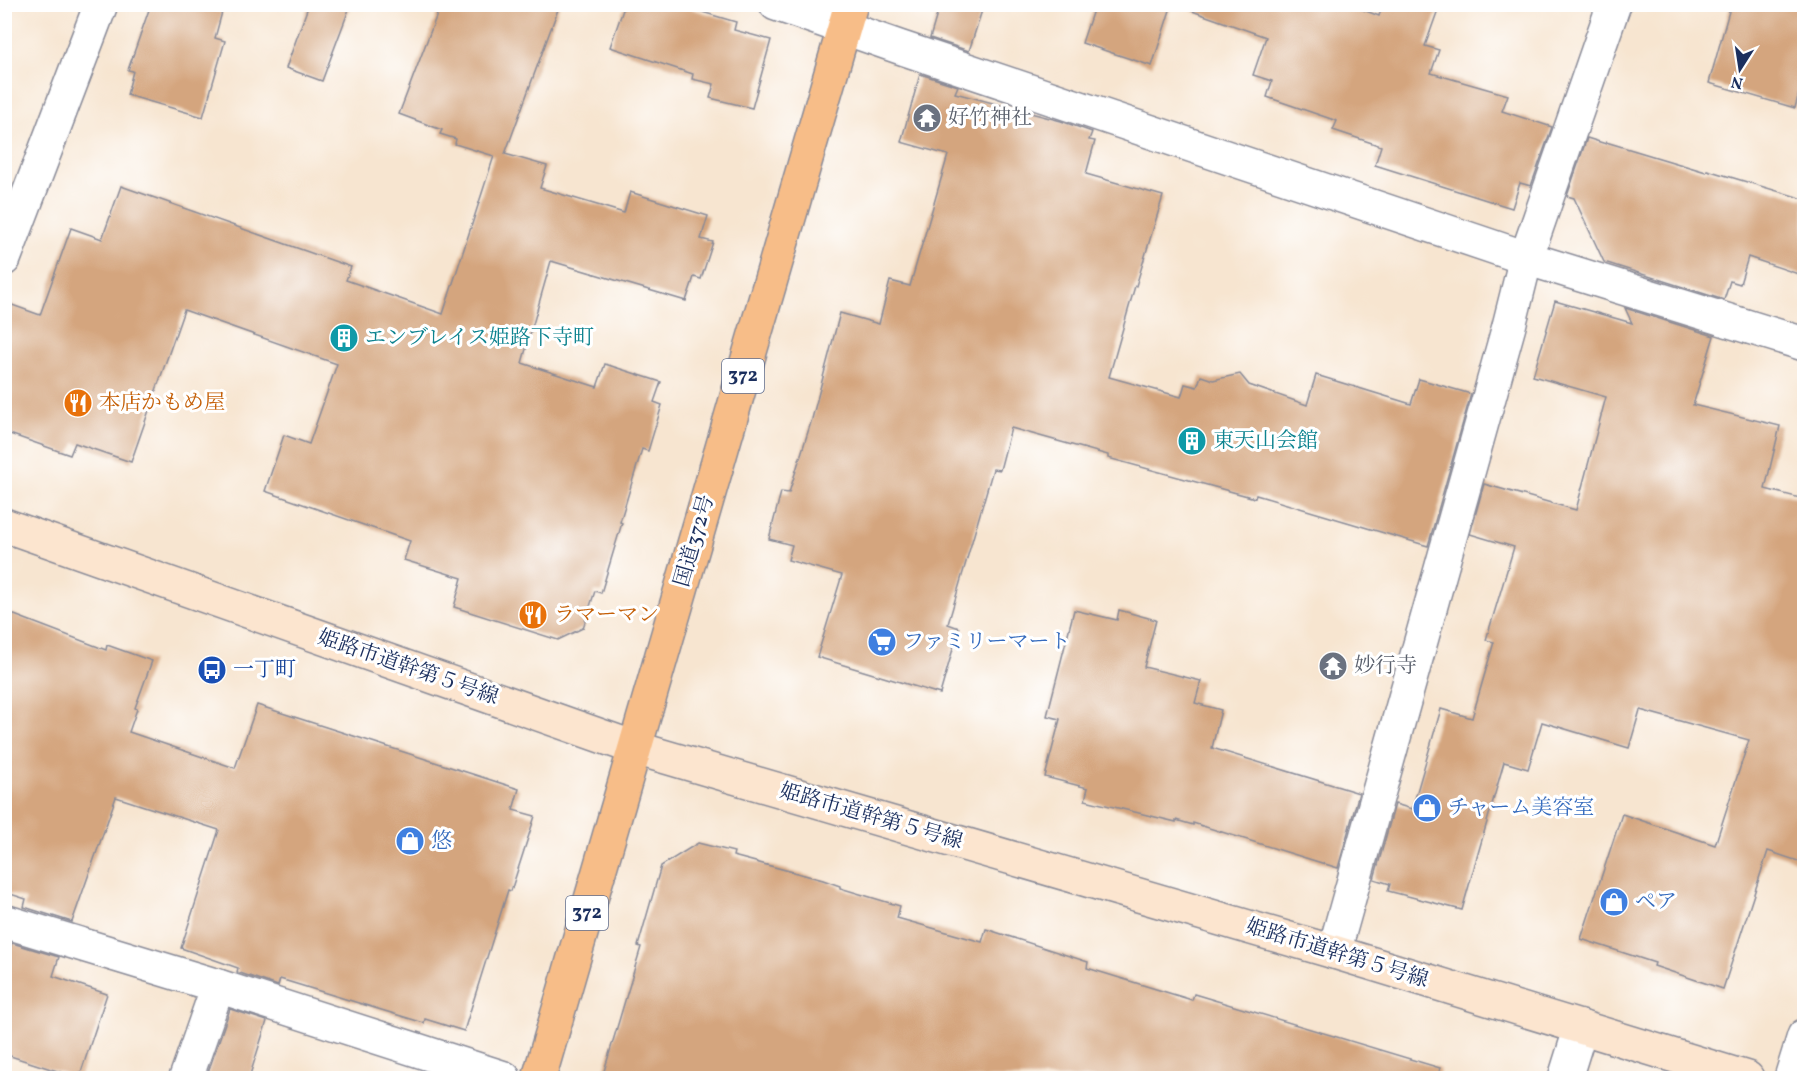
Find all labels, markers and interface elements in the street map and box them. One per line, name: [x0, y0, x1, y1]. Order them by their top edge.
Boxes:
north arrow: [1710, 39, 1770, 99]
text: N: [1729, 70, 1745, 94]
temple icon: 好竹神社: [911, 102, 943, 134]
place label: 好竹神社: [948, 104, 1032, 133]
building icon: エンブレイス姫路下寺町: [328, 322, 360, 354]
place label: エンブレイス姫路下寺町: [365, 324, 594, 353]
road number: 372: [722, 359, 764, 393]
restaurant icon: 本店かもめ屋: [62, 387, 94, 419]
place label: 本店かもめ屋: [99, 389, 225, 418]
building icon: 東天山会館: [1176, 425, 1208, 457]
place label: 東天山会館: [1213, 427, 1318, 456]
street label: 国道372号: [668, 491, 722, 591]
restaurant icon: ラマーマン: [517, 599, 549, 631]
place label: ラマーマン: [554, 601, 659, 630]
street label: 姫路市道幹第５号線: [314, 624, 502, 712]
supermarket icon: ファミリーマート: [866, 626, 898, 658]
place label: ファミリーマート: [903, 628, 1071, 657]
temple icon: 妙行寺: [1317, 650, 1349, 682]
place label: 妙行寺: [1354, 652, 1417, 681]
bus stop icon: 一丁町: [196, 654, 228, 686]
place label: 一丁町: [233, 656, 296, 685]
street label: 姫路市道幹第５号線: [776, 777, 966, 857]
shop icon: チャーム美容室: [1411, 792, 1443, 824]
place label: チャーム美容室: [1448, 794, 1594, 823]
shop icon: 悠: [394, 825, 426, 857]
place label: 悠: [431, 827, 452, 856]
shop icon: ペア: [1598, 886, 1630, 918]
place label: ペア: [1635, 888, 1677, 917]
road number: 372: [566, 896, 608, 930]
street label: 姫路市道幹第５号線: [1242, 913, 1432, 995]

